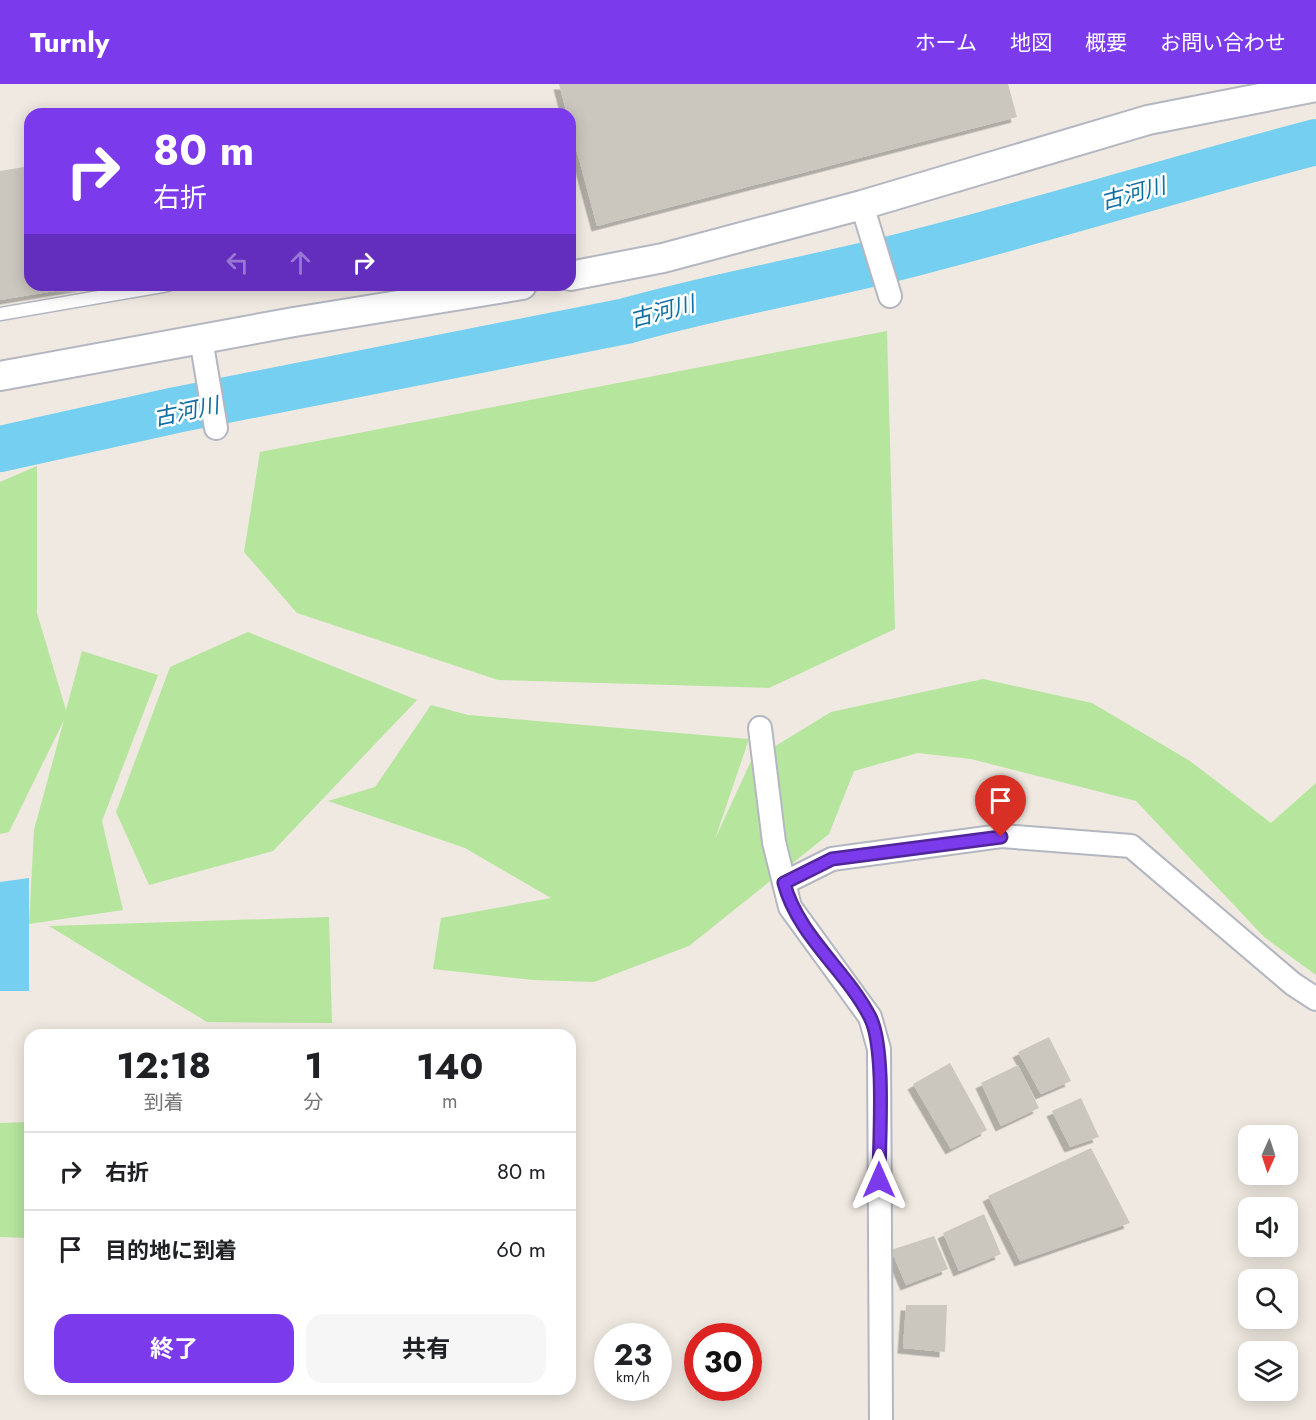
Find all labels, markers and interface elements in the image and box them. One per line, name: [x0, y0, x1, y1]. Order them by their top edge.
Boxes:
text: Turnly: [30, 22, 109, 63]
text: ホーム: [915, 28, 977, 58]
text: 地図: [1010, 28, 1052, 58]
text: 概要: [1085, 28, 1127, 58]
text: お問い合わせ: [1160, 28, 1286, 58]
text: 80 m: [153, 120, 254, 181]
icon: right: [54, 132, 132, 210]
water label: 古河川: [1097, 168, 1171, 217]
text: 右折: [153, 178, 207, 217]
icon: left: [221, 246, 254, 279]
icon: ahead: [284, 246, 317, 279]
icon: right: [347, 246, 380, 279]
water label: 古河川: [626, 286, 700, 335]
water label: 古河川: [150, 388, 224, 434]
pin: [975, 775, 1026, 837]
icon: arrive: [984, 784, 1017, 817]
text: 12:18: [117, 1039, 211, 1091]
text: 1: [304, 1039, 323, 1091]
text: 140: [416, 1040, 483, 1092]
text: m: [442, 1087, 458, 1116]
text: 到着: [144, 1088, 184, 1117]
text: 分: [304, 1088, 324, 1117]
north arrow: [1238, 1125, 1298, 1185]
map controls: [1238, 1125, 1298, 1401]
position arrow: [847, 1148, 911, 1212]
icon: right: [54, 1155, 87, 1188]
text: 80 m: [497, 1155, 546, 1187]
text: 右折: [105, 1156, 149, 1188]
button: sound: [1238, 1197, 1298, 1257]
icon: arrive: [54, 1233, 87, 1266]
text: 60 m: [496, 1233, 546, 1265]
text: 目的地に到着: [105, 1234, 237, 1266]
button: search: [1238, 1269, 1298, 1329]
button: 終了: [54, 1314, 294, 1383]
button: 共有: [306, 1314, 546, 1383]
speed limit sign: 30: [684, 1323, 762, 1401]
text: 23: [614, 1333, 652, 1376]
button: layers: [1238, 1341, 1298, 1401]
text: km/h: [616, 1366, 650, 1388]

